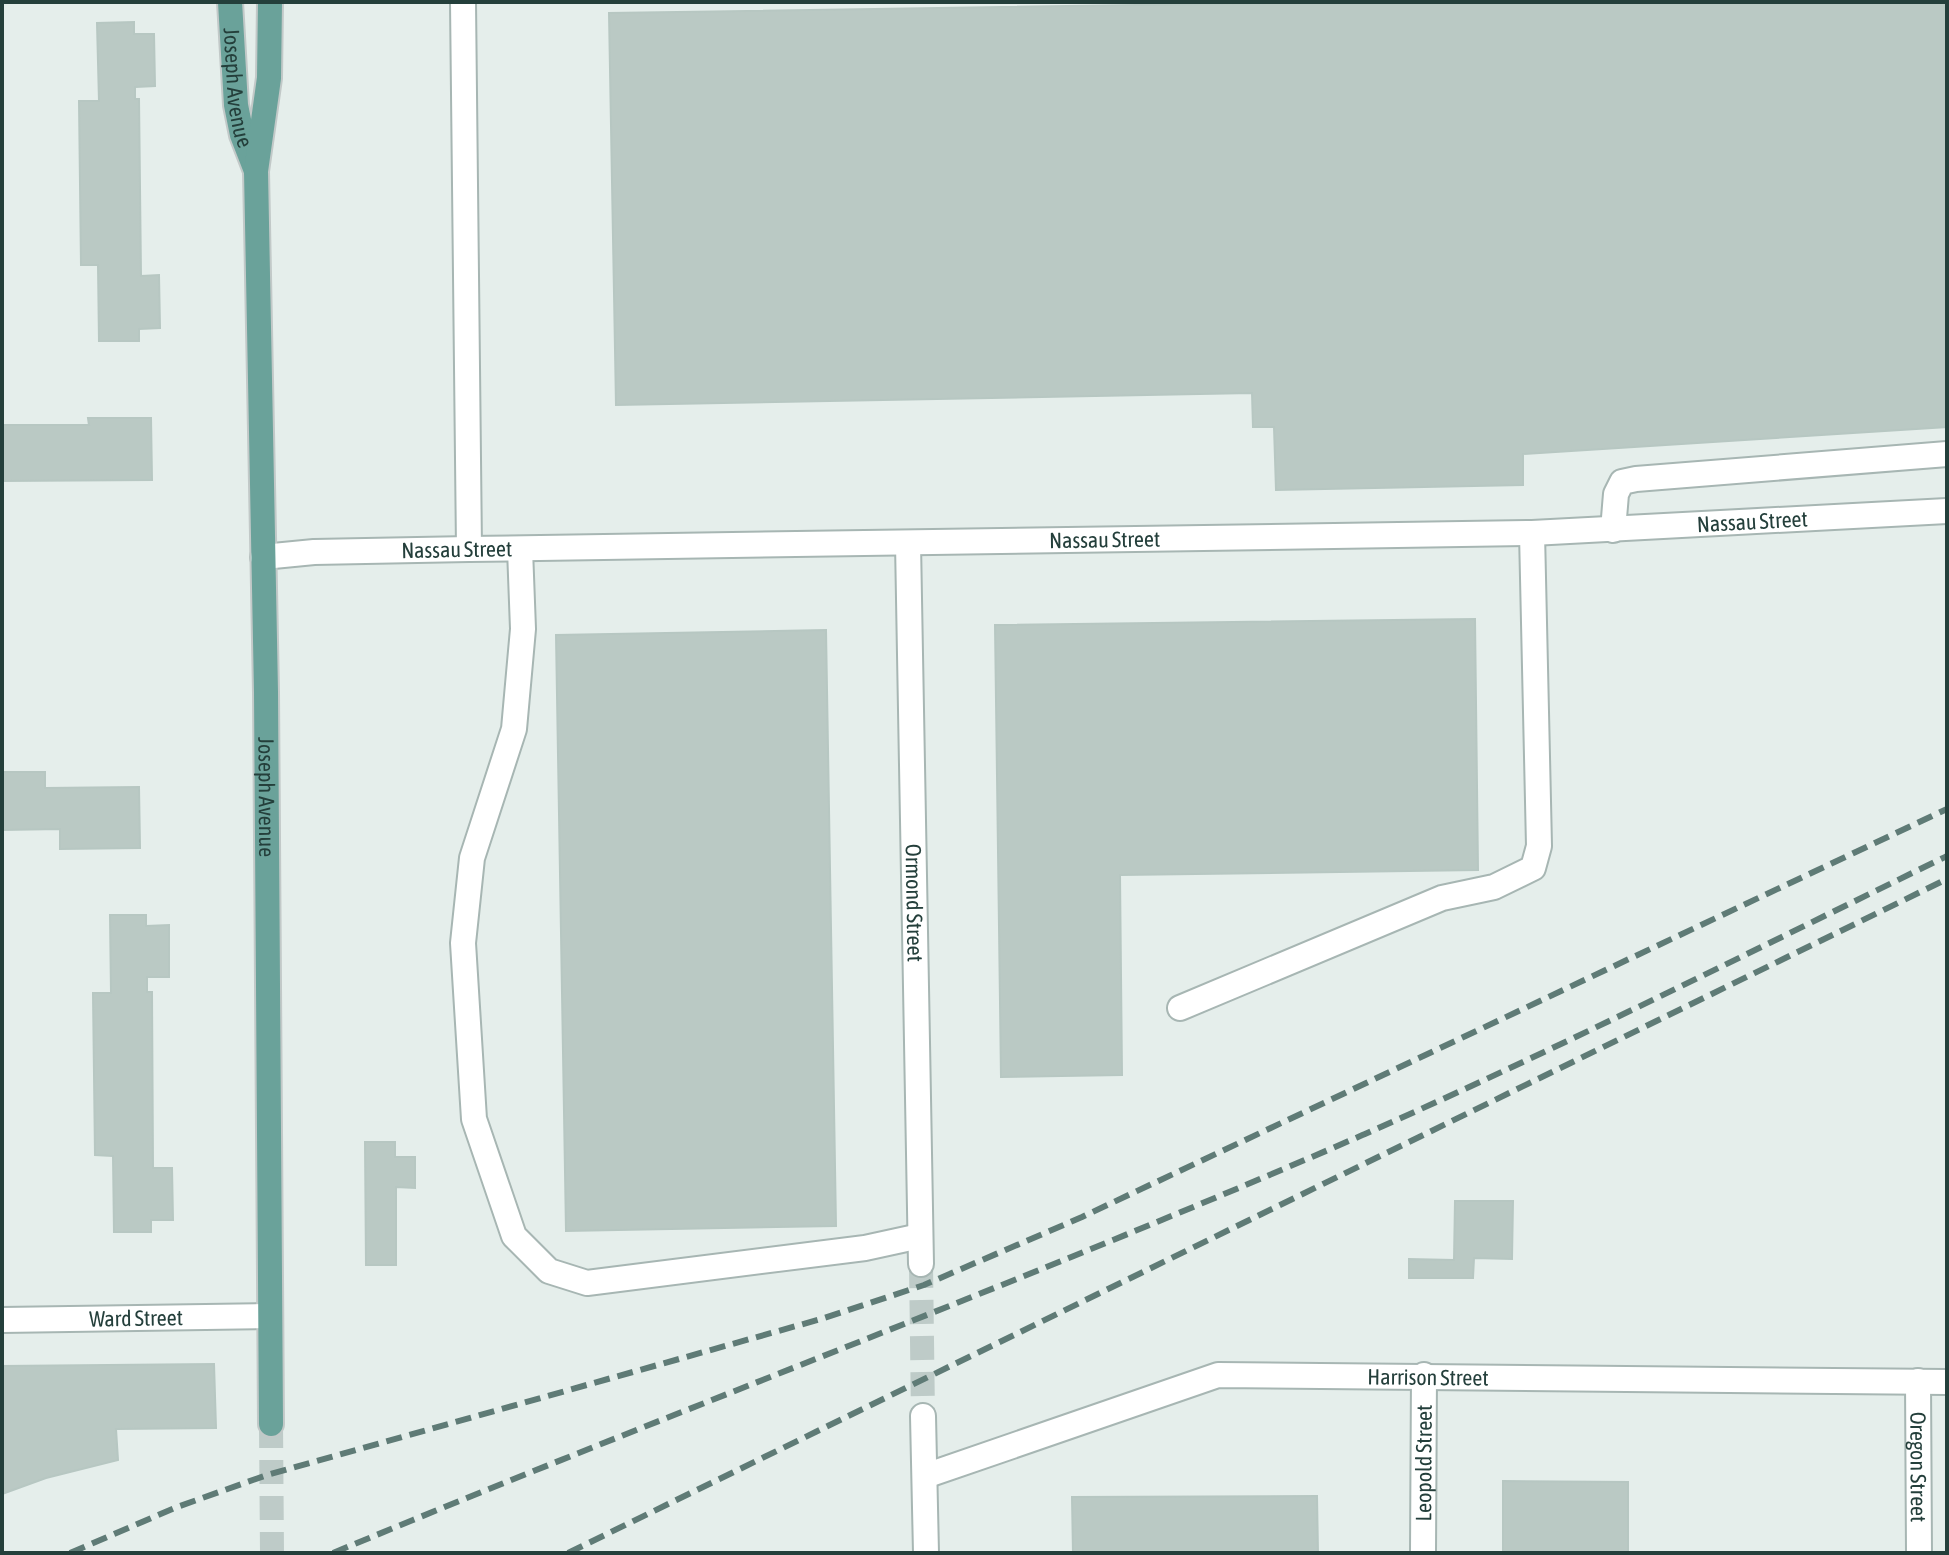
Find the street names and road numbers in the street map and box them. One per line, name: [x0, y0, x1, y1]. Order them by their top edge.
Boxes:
street label: Joseph Avenue: [219, 27, 259, 151]
street label: Nassau Street: [1696, 505, 1808, 537]
street label: Nassau Street: [1049, 526, 1160, 553]
street label: Nassau Street: [401, 535, 512, 563]
street label: Joseph Avenue: [253, 737, 280, 857]
street label: Ormond Street: [900, 844, 929, 962]
street label: Ward Street: [89, 1304, 183, 1332]
street label: Harrison Street: [1367, 1363, 1489, 1391]
street label: Leopold Street: [1410, 1404, 1437, 1522]
street label: Oregon Street: [1905, 1412, 1932, 1522]

